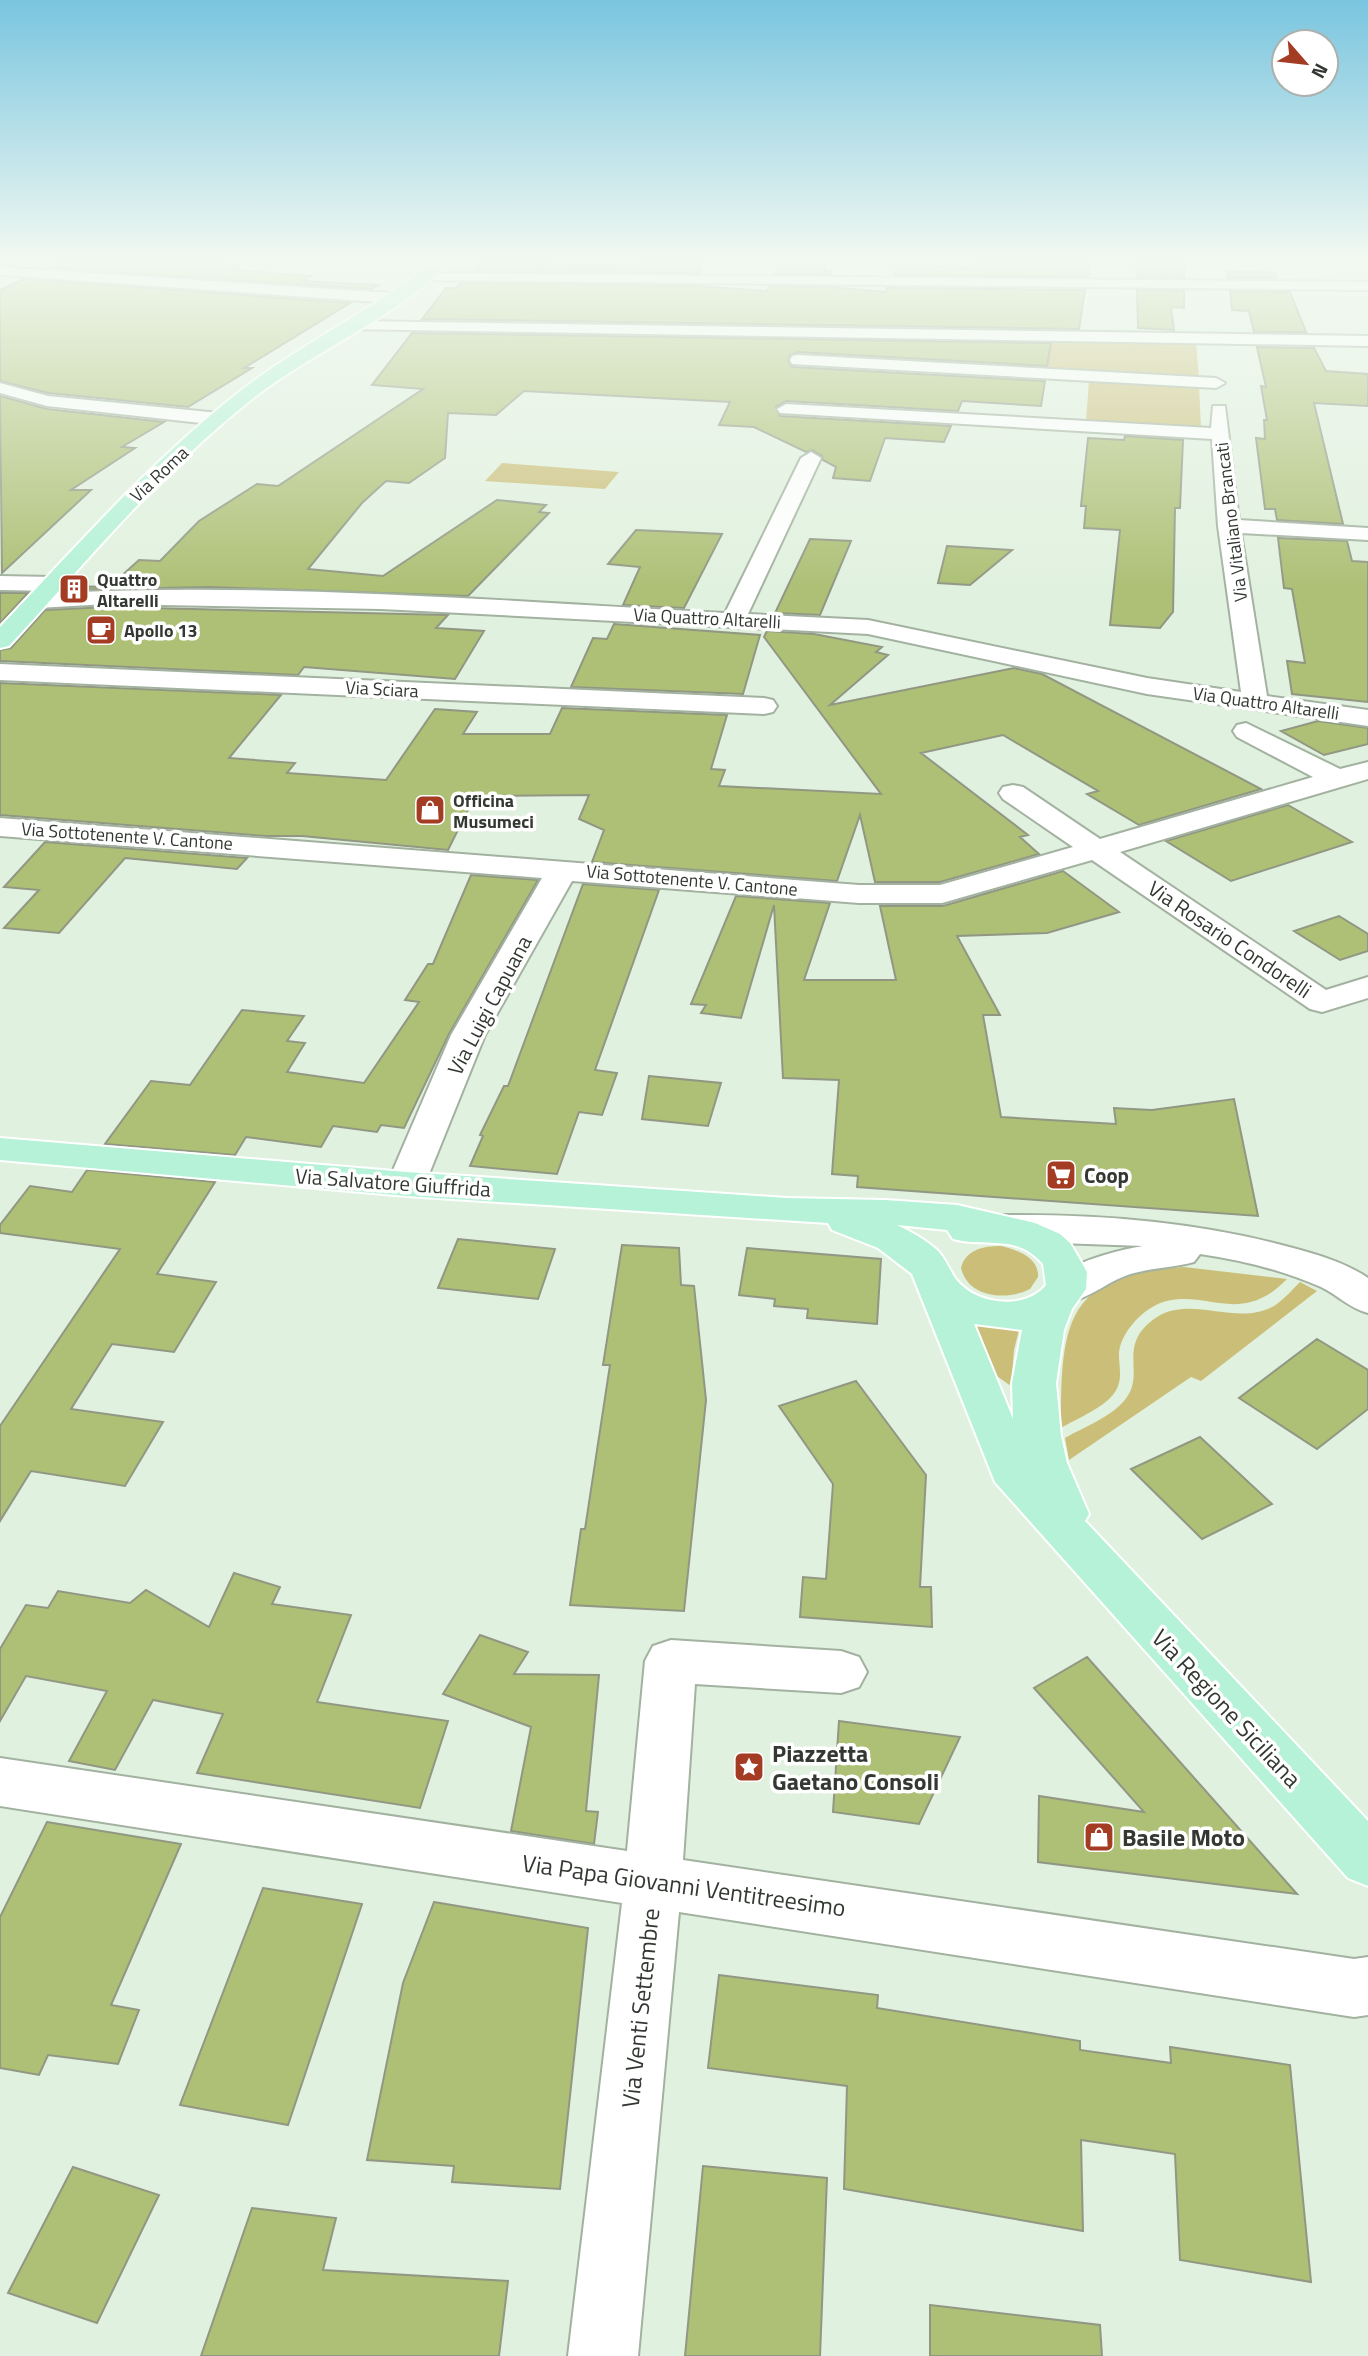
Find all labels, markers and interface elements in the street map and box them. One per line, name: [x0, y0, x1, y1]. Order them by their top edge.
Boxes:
north arrow: [1270, 28, 1340, 98]
text: N: [1305, 59, 1336, 84]
street label: Via Roma: [123, 440, 195, 508]
street label: Via Vitaliano Brancati: [1208, 441, 1254, 603]
place label: Quattro Altarelli: [97, 566, 159, 614]
building icon: Quattro Altarelli: [57, 572, 91, 606]
street label: Via Quattro Altarelli: [633, 601, 781, 635]
cafe icon: Apollo 13: [84, 613, 118, 647]
place label: Apollo 13: [124, 617, 198, 644]
street label: Via Sciara: [345, 674, 419, 704]
street label: Via Quattro Altarelli: [1191, 679, 1341, 727]
place label: Officina Musumeci: [453, 787, 534, 835]
shop icon: Officina Musumeci: [413, 793, 447, 827]
street label: Via Sottotenente V. Cantone: [20, 815, 234, 857]
street label: Via Sottotenente V. Cantone: [585, 857, 799, 903]
street label: Via Rosario Condorelli: [1142, 872, 1318, 1006]
street label: Via Luigi Capuana: [439, 929, 540, 1081]
supermarket icon: Coop: [1044, 1158, 1078, 1192]
street label: Via Salvatore Giuffrida: [294, 1159, 492, 1205]
place label: Coop: [1084, 1159, 1129, 1191]
street label: Via Regione Siciliana: [1144, 1621, 1310, 1795]
place label: Piazzetta Gaetano Consoli: [772, 1735, 939, 1799]
place icon: Piazzetta Gaetano Consoli: [732, 1750, 766, 1784]
place label: Basile Moto: [1122, 1819, 1245, 1855]
shop icon: Basile Moto: [1082, 1820, 1116, 1854]
street label: Via Papa Giovanni Ventitreesimo: [520, 1844, 848, 1926]
street label: Via Venti Settembre: [612, 1906, 668, 2110]

